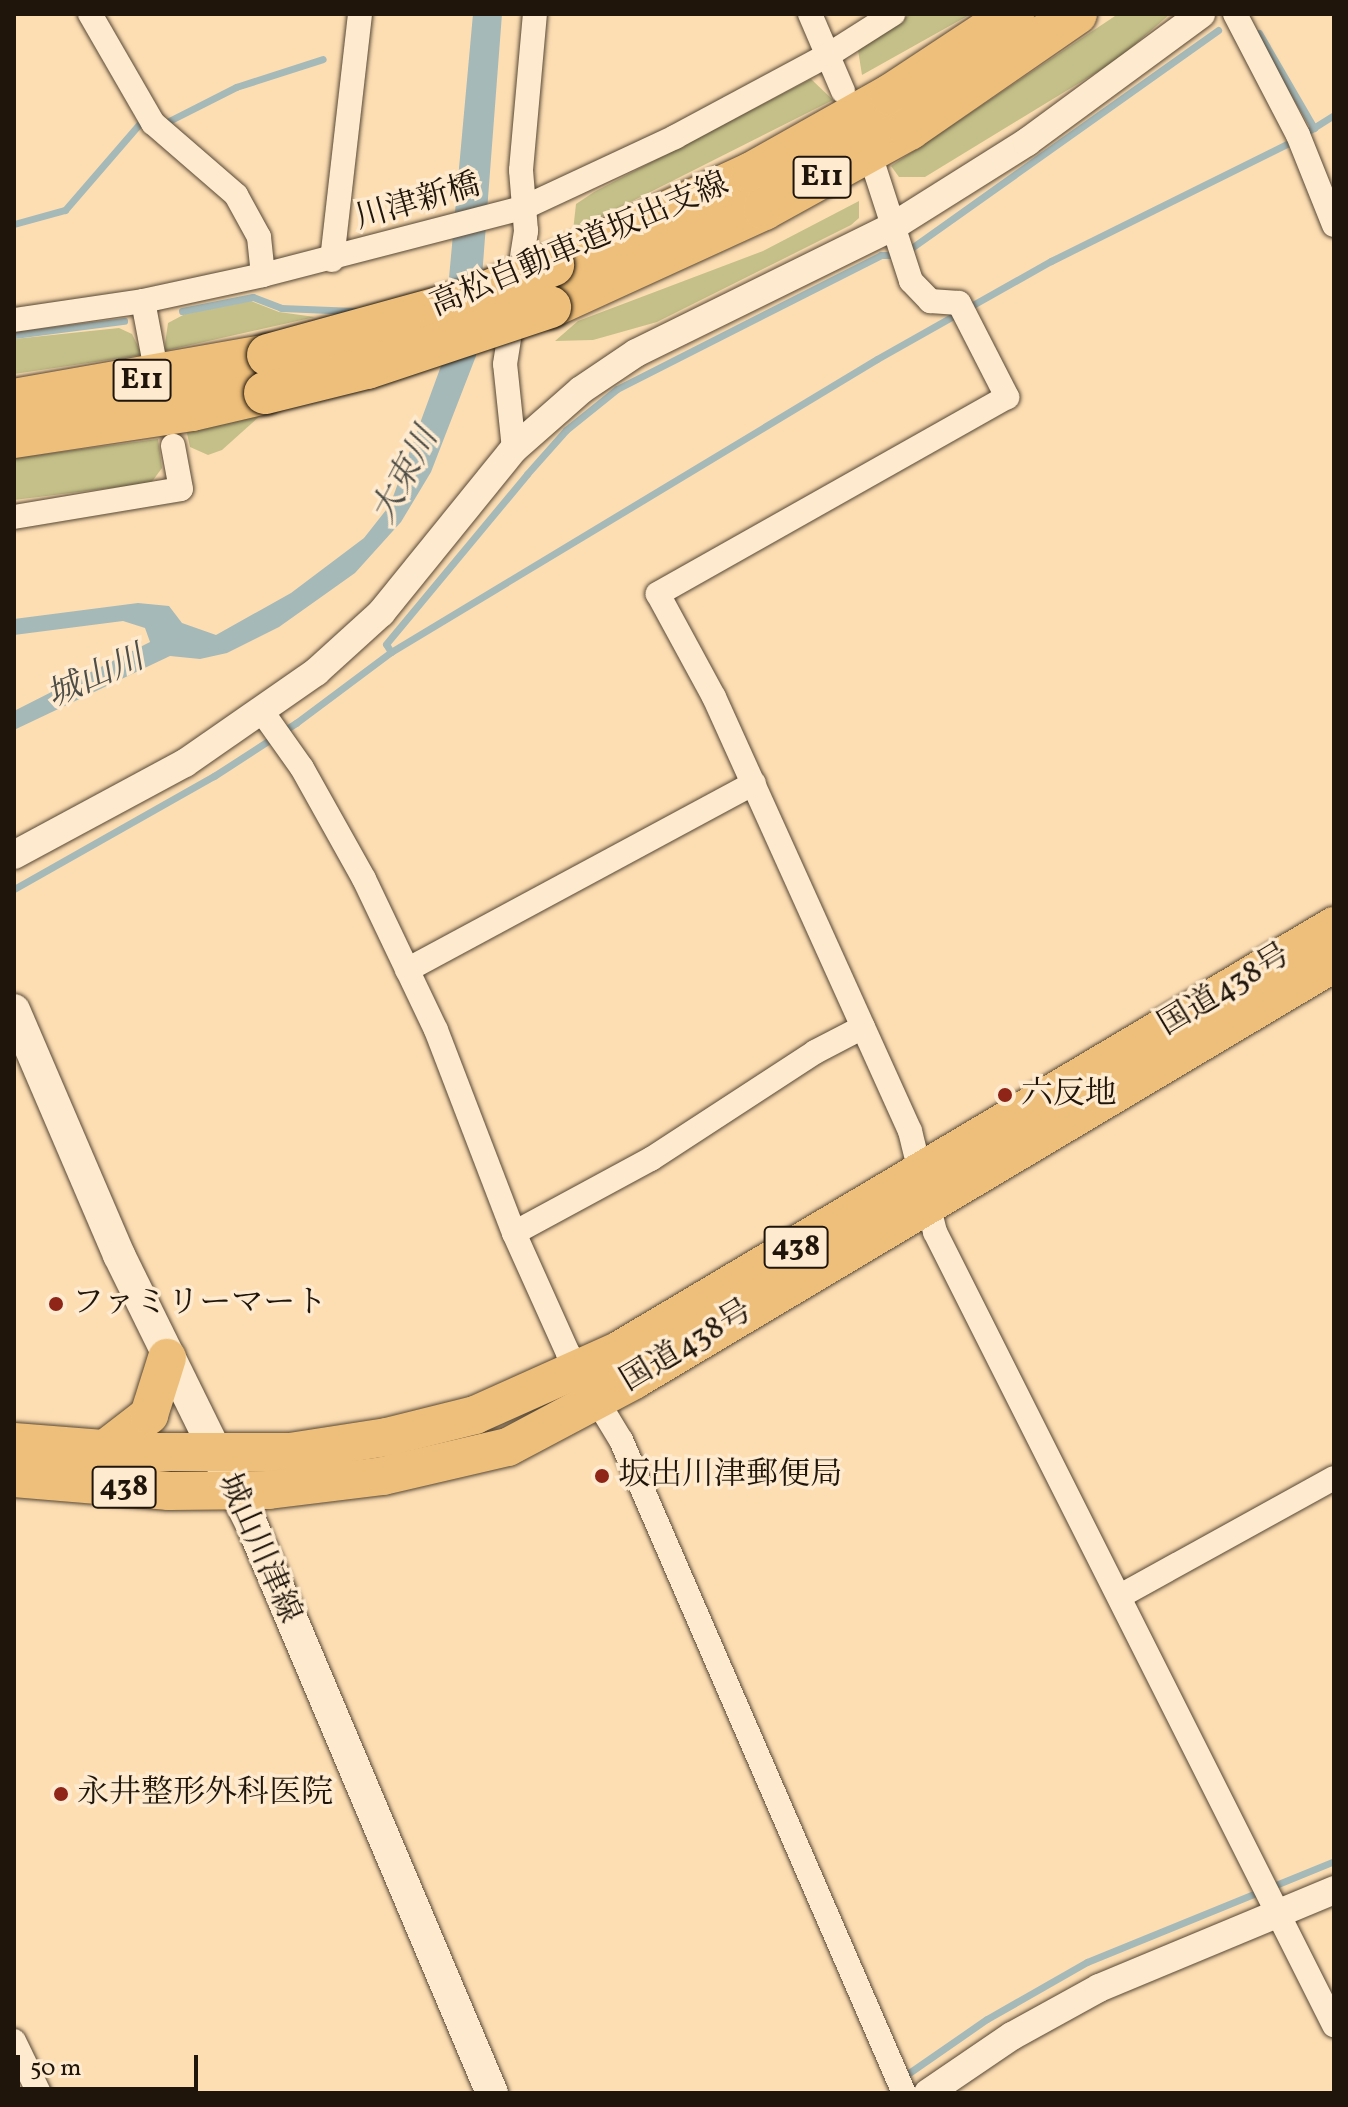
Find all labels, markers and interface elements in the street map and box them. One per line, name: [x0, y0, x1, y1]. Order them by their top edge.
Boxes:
road number: E11: [792, 151, 852, 203]
street label: 高松自動車道坂出支線: [425, 166, 735, 326]
street label: 川津新橋: [351, 167, 485, 239]
road number: E11: [112, 354, 172, 406]
water label: 大束川: [364, 421, 448, 531]
water label: 城山川: [41, 639, 151, 717]
street label: 国道438号: [1152, 937, 1298, 1045]
place label: 六反地: [1021, 1076, 1117, 1114]
marker: 六反地: [996, 1086, 1014, 1104]
road number: 438: [762, 1221, 830, 1273]
place label: ファミリーマート: [72, 1285, 328, 1323]
street label: 国道438号: [614, 1293, 760, 1401]
marker: ファミリーマート: [47, 1295, 65, 1313]
place label: 坂出川津郵便局: [618, 1457, 842, 1495]
road number: 438: [90, 1461, 158, 1513]
marker: 坂出川津郵便局: [593, 1467, 611, 1485]
street label: 城山川津線: [208, 1468, 308, 1630]
place label: 永井整形外科医院: [77, 1775, 333, 1813]
marker: 永井整形外科医院: [52, 1785, 70, 1803]
scale bar: [20, 2039, 202, 2089]
text: 50 m: [30, 2052, 82, 2086]

